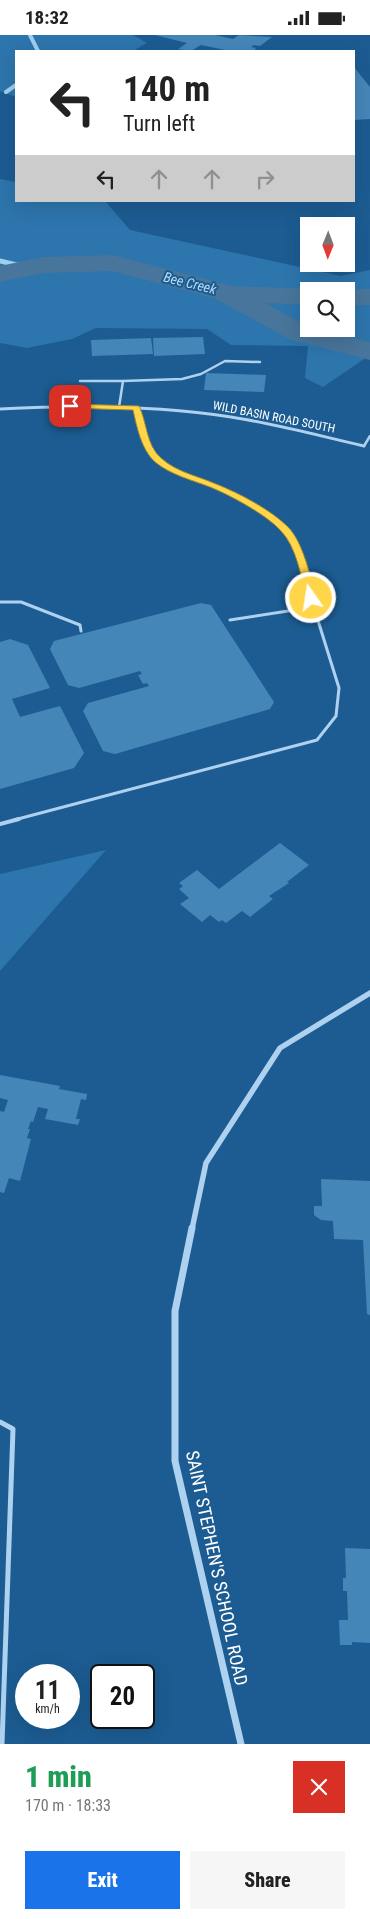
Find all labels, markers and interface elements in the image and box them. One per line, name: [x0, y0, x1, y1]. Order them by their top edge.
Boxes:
text: 18:32: [25, 6, 69, 29]
text: 140 m: [123, 69, 210, 110]
icon: left: [40, 70, 105, 135]
text: Turn left: [123, 111, 195, 136]
icon: left: [92, 165, 120, 193]
icon: ahead: [145, 165, 173, 193]
icon: ahead: [198, 165, 226, 193]
icon: right: [251, 165, 279, 193]
north arrow: [300, 217, 355, 273]
map controls: [300, 217, 355, 337]
water label: Bee Creek: [162, 269, 219, 297]
button: search: [300, 282, 355, 337]
pin: [49, 385, 91, 427]
icon: arrive: [56, 392, 84, 420]
street label: WILD BASIN ROAD SOUTH: [212, 398, 336, 436]
position arrow: [284, 571, 336, 623]
street label: SAINT STEPHEN'S SCHOOL ROAD: [182, 1449, 252, 1687]
speed limit sign: 20: [90, 1664, 155, 1729]
text: 11: [35, 1676, 60, 1705]
text: km/h: [35, 1702, 60, 1716]
text: 1 min: [25, 1759, 92, 1794]
button: close: [293, 1761, 345, 1813]
text: 170 m · 18:33: [25, 1796, 111, 1815]
button: Exit: [25, 1851, 180, 1909]
button: Share: [190, 1851, 345, 1909]

